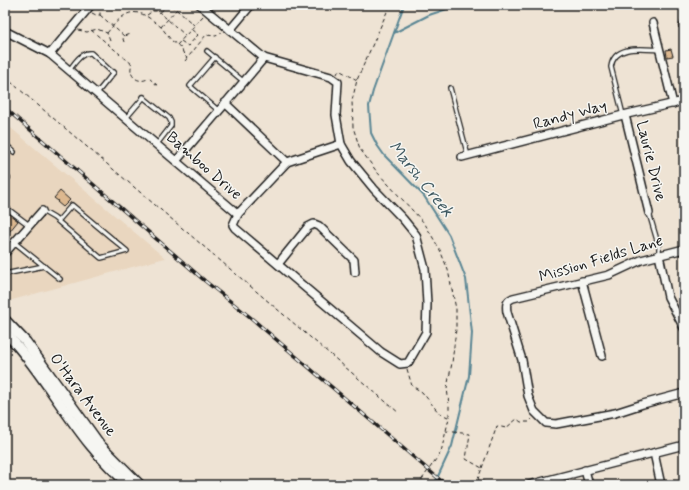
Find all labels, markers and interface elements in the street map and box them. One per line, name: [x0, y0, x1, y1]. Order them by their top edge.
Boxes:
street label: Randy Way: [531, 95, 609, 135]
street label: Laurie Drive: [631, 119, 671, 204]
street label: Bamboo Drive: [162, 127, 246, 205]
water label: Marsh Creek: [383, 136, 459, 222]
street label: Mission Fields Lane: [536, 230, 666, 288]
street label: O'Hara Avenue: [45, 349, 122, 441]

